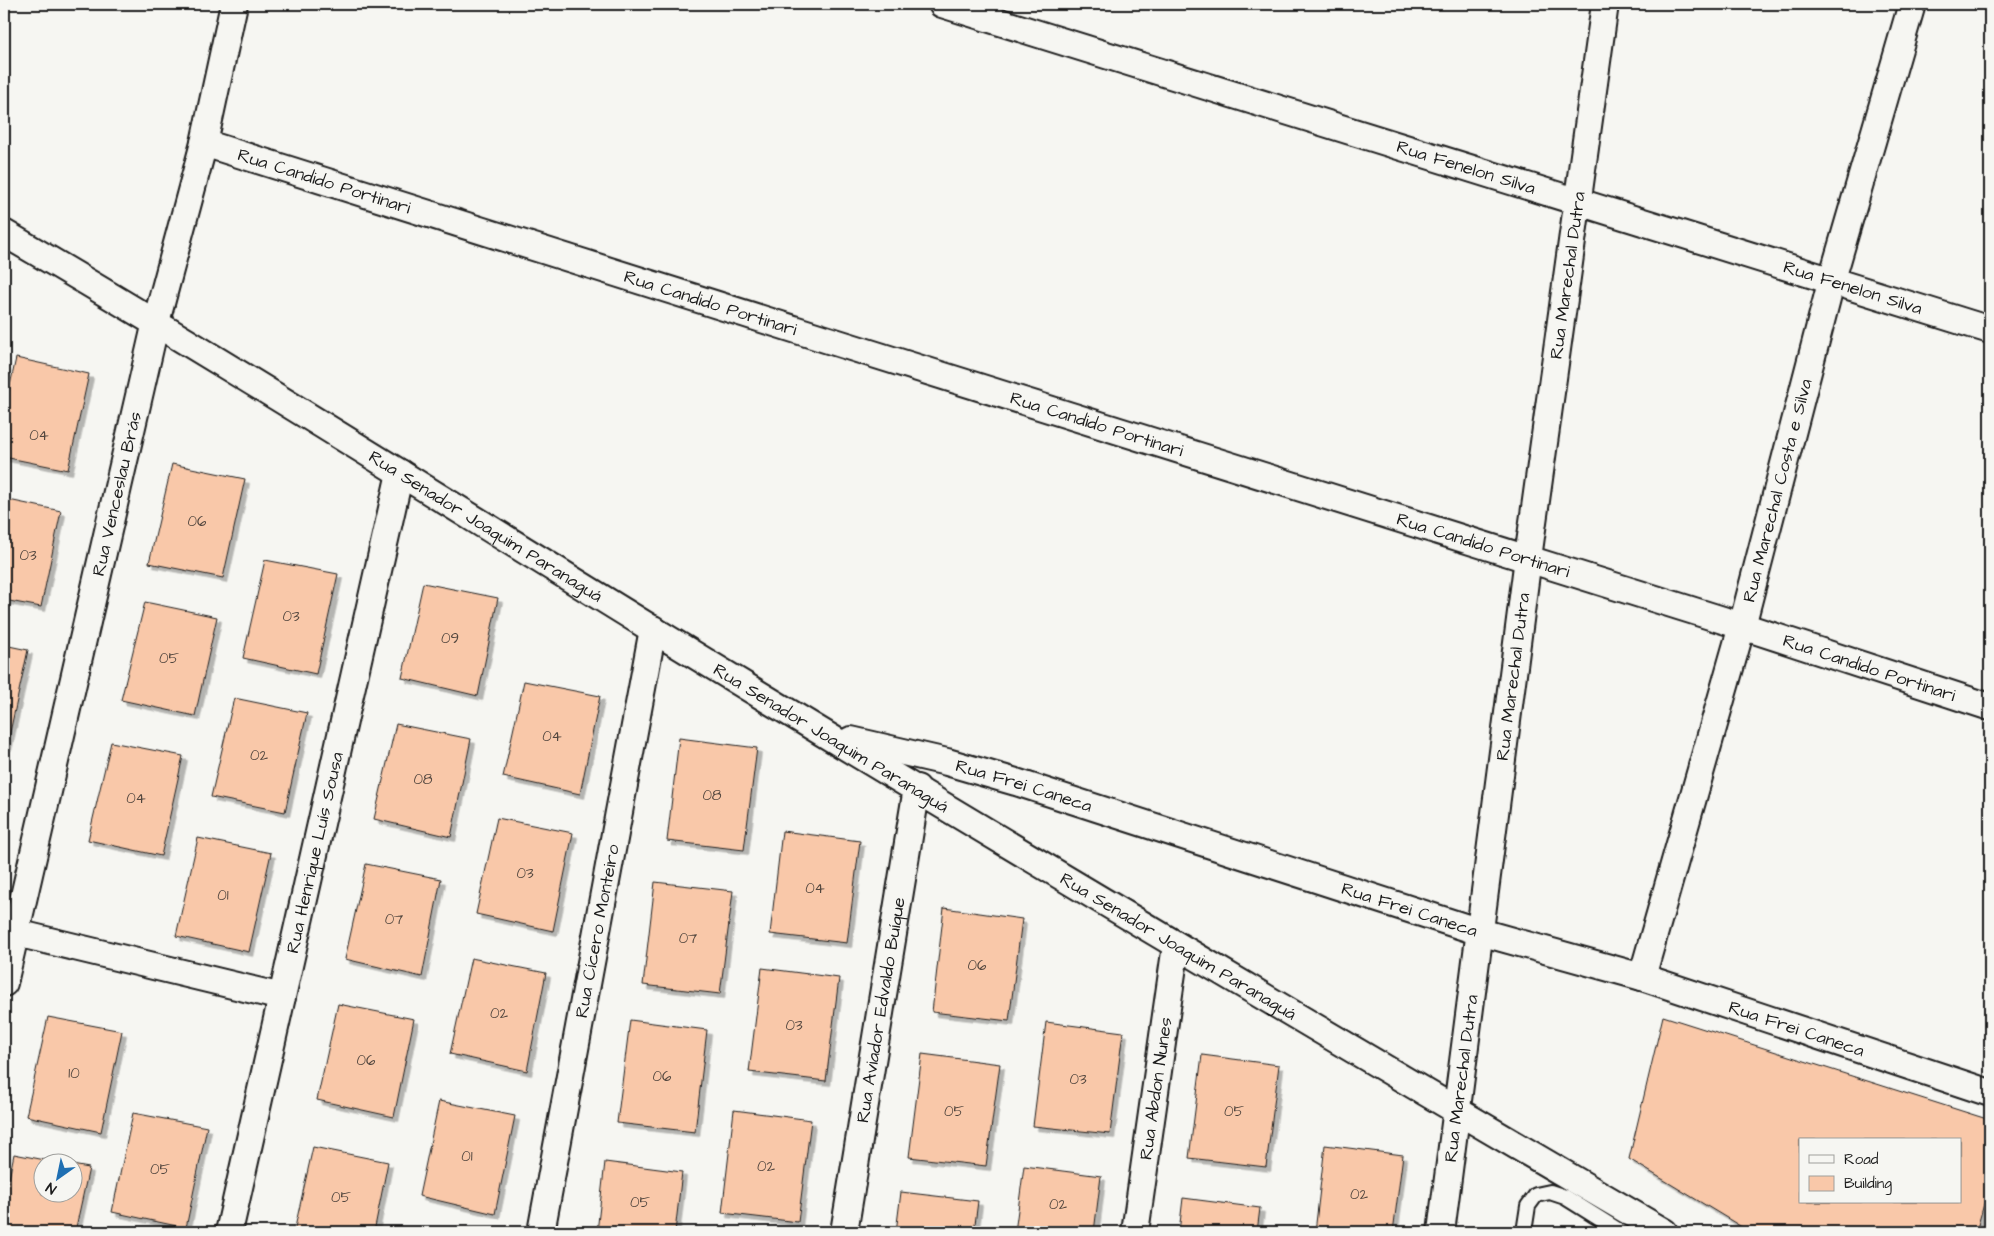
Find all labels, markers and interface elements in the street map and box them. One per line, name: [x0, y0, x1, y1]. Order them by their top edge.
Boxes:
street label: Rua Fenelon Silva: [1394, 134, 1539, 201]
street label: Rua Candido Portinari: [234, 142, 414, 220]
street label: Rua Marechal Dutra: [1544, 190, 1592, 361]
street label: Rua Fenelon Silva: [1780, 254, 1925, 321]
street label: Rua Candido Portinari: [621, 264, 800, 342]
street label: Rua Marechal Costa e Silva: [1737, 376, 1819, 605]
street label: Rua Candido Portinari: [1007, 386, 1187, 463]
street label: Rua Venceslau Brás: [86, 409, 148, 579]
house number: 04: [29, 425, 49, 446]
street label: Rua Senador Joaquim Paranaguá: [364, 445, 607, 609]
street label: Rua Candido Portinari: [1393, 507, 1573, 584]
house number: 06: [188, 511, 207, 532]
house number: 03: [19, 545, 37, 566]
street label: Rua Marechal Dutra: [1490, 591, 1536, 762]
house number: 03: [282, 606, 300, 627]
house number: 09: [441, 628, 459, 649]
street label: Rua Candido Portinari: [1780, 628, 1959, 708]
house number: 05: [159, 648, 179, 669]
street label: Rua Senador Joaquim Paranaguá: [708, 657, 953, 819]
house number: 04: [542, 726, 562, 747]
house number: 02: [250, 745, 268, 766]
street label: Rua Henrique Luís Sousa: [280, 750, 350, 956]
street label: Rua Frei Caneca: [953, 753, 1095, 819]
house number: 08: [413, 769, 433, 790]
house number: 08: [702, 785, 722, 806]
house number: 04: [126, 788, 146, 809]
street label: Rua Cícero Monteiro: [569, 842, 626, 1020]
house number: 03: [516, 863, 534, 884]
street label: Rua Senador Joaquim Paranaguá: [1055, 866, 1301, 1026]
street label: Rua Frei Caneca: [1338, 876, 1481, 943]
house number: 04: [805, 878, 825, 899]
house number: 01: [217, 885, 229, 906]
street label: Rua Aviador Edvaldo Buíque: [850, 895, 912, 1125]
house number: 07: [385, 909, 403, 930]
house number: 07: [679, 928, 697, 949]
house number: 06: [968, 955, 987, 976]
street label: Rua Marechal Dutra: [1438, 993, 1485, 1164]
street label: Rua Frei Caneca: [1725, 995, 1868, 1063]
house number: 02: [490, 1003, 508, 1024]
house number: 03: [785, 1015, 803, 1036]
street label: Rua Abdon Nunes: [1133, 1016, 1179, 1161]
house number: 06: [357, 1050, 376, 1071]
house number: 10: [68, 1063, 80, 1084]
house number: 06: [653, 1066, 672, 1087]
house number: 03: [1069, 1069, 1087, 1090]
house number: 05: [944, 1101, 964, 1122]
house number: 05: [1224, 1101, 1244, 1122]
legend: [1799, 1138, 1962, 1204]
house number: 01: [461, 1146, 473, 1167]
text: Road: [1844, 1149, 1879, 1170]
north arrow: [32, 1154, 82, 1204]
house number: 02: [757, 1156, 775, 1177]
house number: 05: [150, 1159, 170, 1180]
text: Building: [1844, 1173, 1892, 1195]
text: N: [42, 1177, 61, 1199]
house number: 02: [1350, 1184, 1368, 1205]
house number: 05: [331, 1187, 351, 1208]
house number: 05: [630, 1192, 650, 1213]
house number: 02: [1049, 1194, 1067, 1215]

